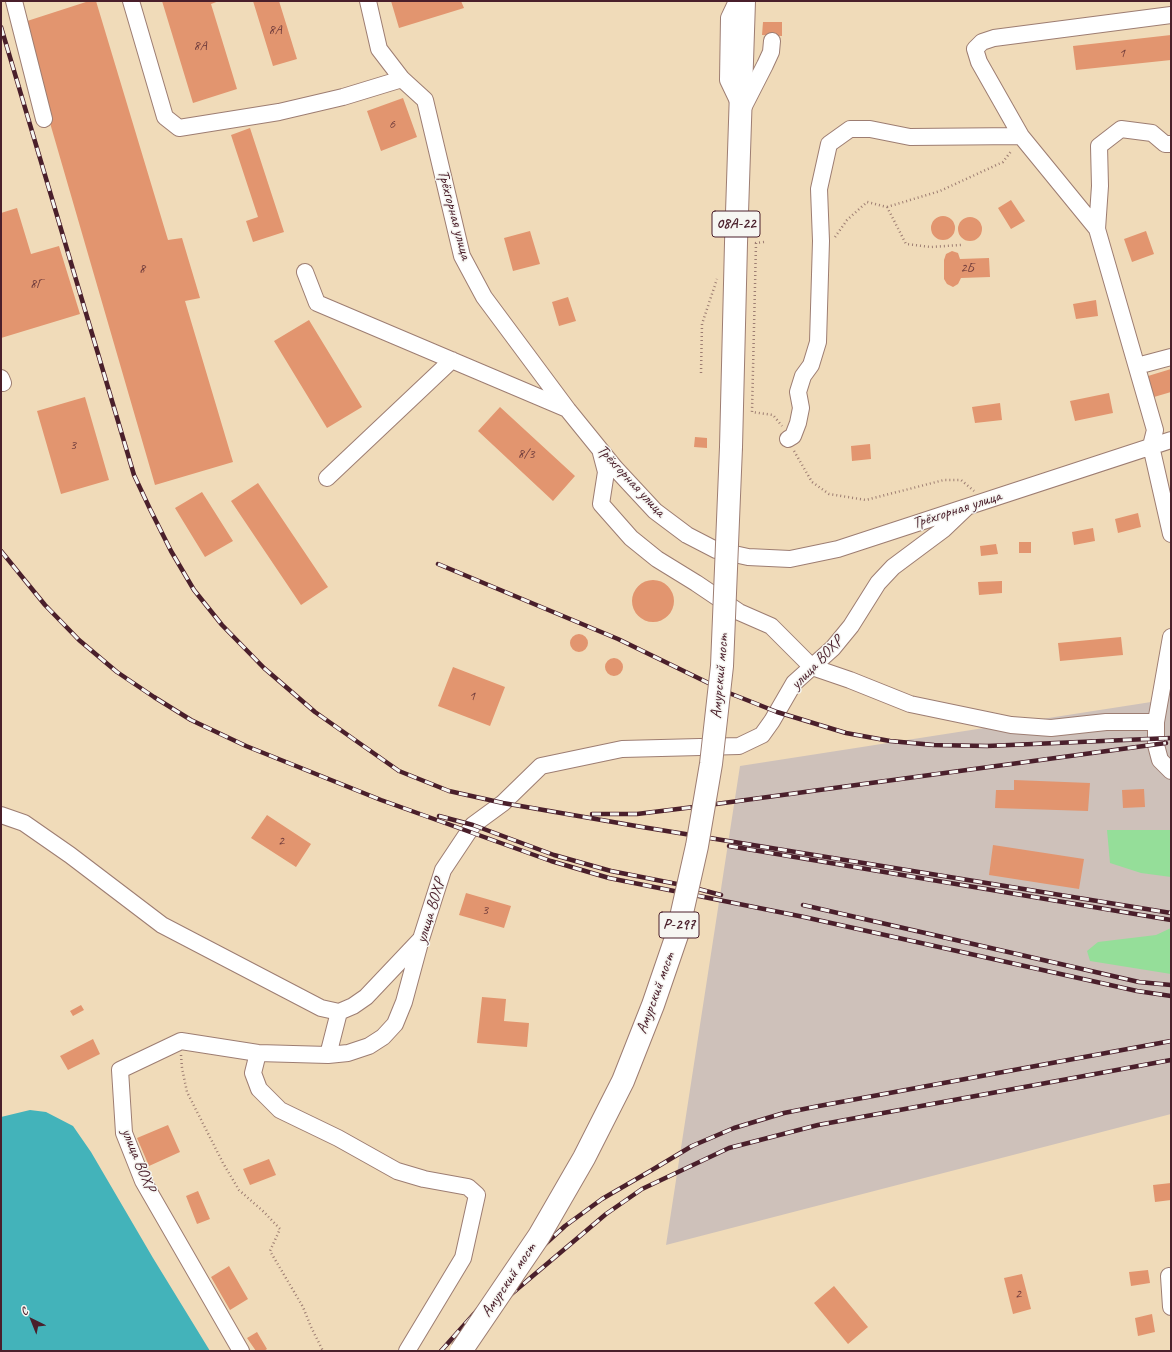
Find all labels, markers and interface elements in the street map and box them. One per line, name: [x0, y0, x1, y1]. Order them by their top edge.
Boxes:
house number: 8А: [268, 22, 282, 38]
house number: 8А: [193, 38, 207, 54]
house number: 1: [1119, 45, 1125, 61]
house number: 6: [389, 116, 395, 132]
street label: Трёхгорная улица: [433, 168, 475, 262]
road number: 08А-22: [712, 211, 760, 237]
house number: 2Б: [960, 260, 974, 276]
house number: 8: [139, 261, 145, 277]
house number: 8Г: [30, 276, 42, 292]
house number: 3: [70, 437, 76, 453]
street label: Трёхгорная улица: [593, 441, 669, 521]
house number: 8/3: [517, 446, 535, 462]
street label: Трёхгорная улица: [910, 487, 1004, 533]
street label: улица ВОХР: [787, 632, 847, 694]
street label: Амурский мост: [707, 633, 733, 719]
house number: 1: [469, 688, 475, 704]
house number: 2: [278, 833, 284, 849]
street label: улица ВОХР: [412, 876, 450, 946]
house number: 3: [482, 902, 488, 918]
road number: Р-297: [659, 912, 699, 938]
street label: Амурский мост: [632, 950, 680, 1036]
street label: улица ВОХР: [117, 1125, 159, 1195]
street label: Амурский мост: [477, 1239, 541, 1321]
house number: 2: [1015, 1286, 1021, 1302]
north arrow: [12, 1300, 52, 1340]
text: С: [17, 1304, 31, 1318]

